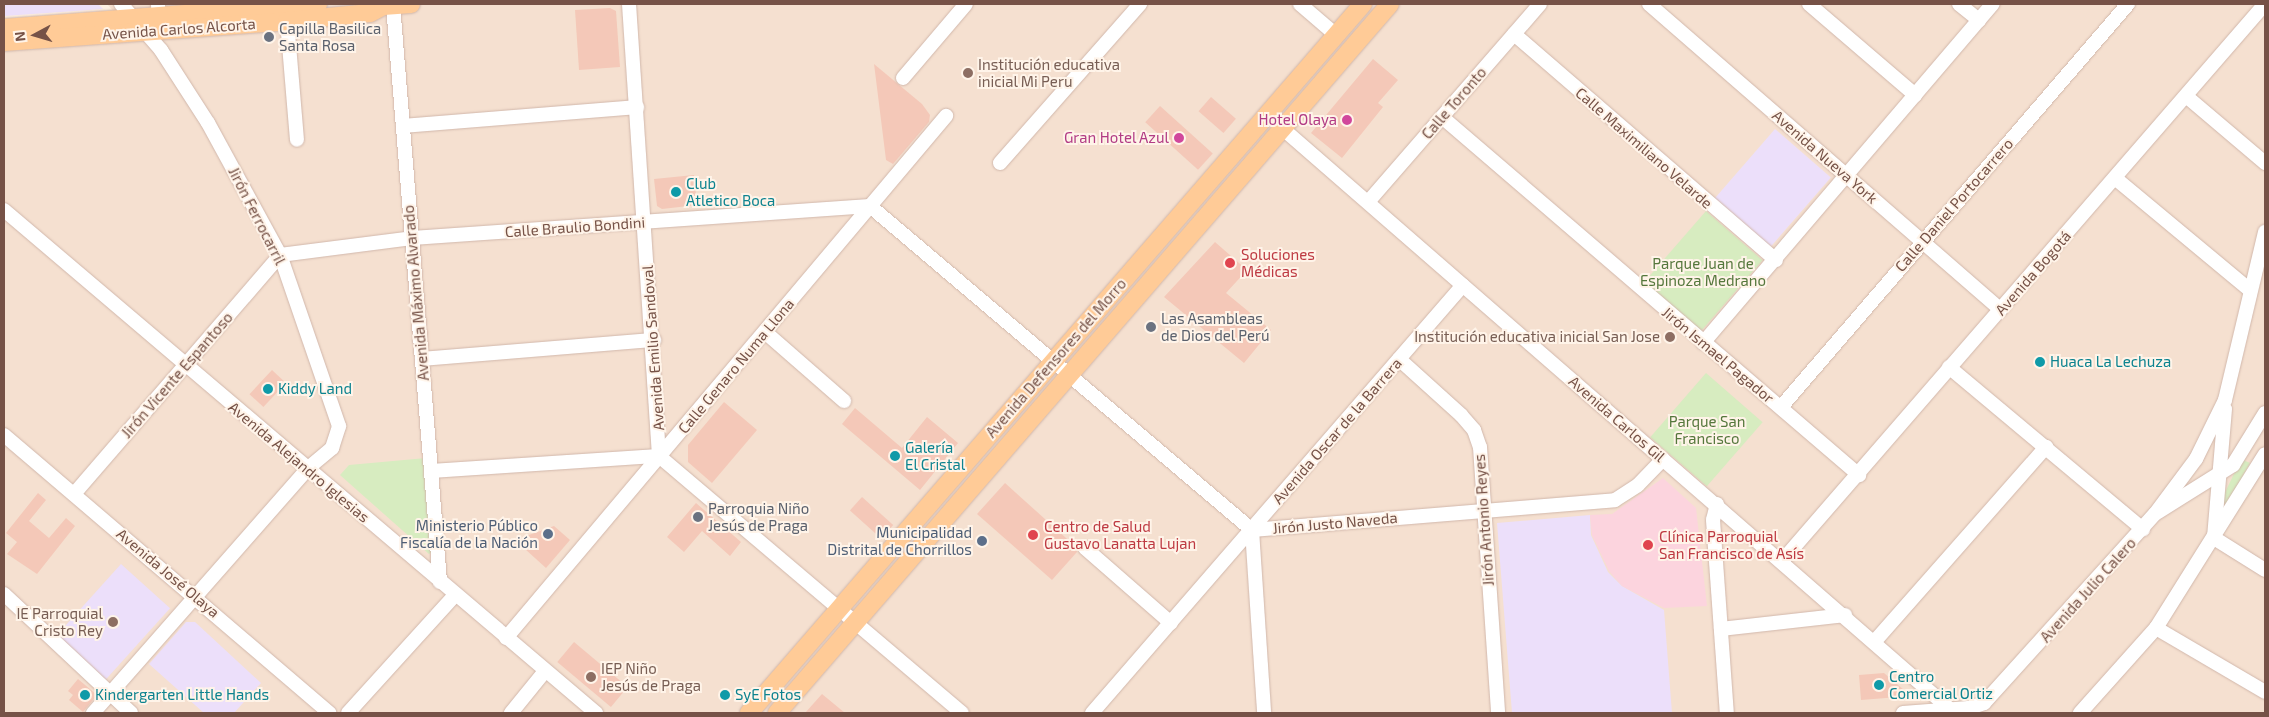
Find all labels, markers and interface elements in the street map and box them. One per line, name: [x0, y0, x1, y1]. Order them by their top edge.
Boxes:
north arrow: [10, 10, 60, 60]
street label: Avenida Carlos Alcorta: [102, 15, 256, 43]
place label: Capilla Basilica Santa Rosa: [279, 19, 381, 54]
text: N: [11, 31, 29, 43]
marker: Capilla Basilica Santa Rosa: [263, 31, 275, 43]
place label: Institución educativa inicial Mi Peru: [978, 55, 1120, 90]
street label: Calle Toronto: [1418, 63, 1490, 143]
marker: Institución educativa inicial Mi Peru: [962, 67, 974, 79]
street label: Calle Maximiliano Velarde: [1572, 84, 1716, 212]
street label: Avenida Nueva York: [1769, 106, 1881, 208]
place label: Hotel Olaya: [1258, 111, 1337, 129]
marker: Hotel Olaya: [1341, 114, 1353, 126]
place label: Gran Hotel Azul: [1063, 129, 1169, 147]
marker: Gran Hotel Azul: [1173, 132, 1185, 144]
street label: Calle Daniel Portocarrero: [1891, 135, 2017, 275]
street label: Jirón Ferrocarril: [225, 164, 289, 268]
place label: Club Atletico Boca: [686, 174, 775, 209]
marker: Club Atletico Boca: [670, 186, 682, 198]
street label: Avenida Máximo Alvarado: [399, 204, 433, 382]
street label: Calle Braulio Bondini: [504, 213, 646, 241]
street label: Avenida Bogotá: [1991, 227, 2075, 319]
place label: Soluciones Médicas: [1241, 245, 1315, 280]
park label: Parque Juan de Espinoza Medrano: [1640, 254, 1766, 289]
marker: Soluciones Médicas: [1223, 256, 1237, 270]
street label: Avenida Emilio Sandoval: [638, 265, 668, 431]
street label: Avenida Defensores del Morro: [982, 275, 1130, 441]
street label: Calle Genaro Numa Llona: [674, 295, 798, 437]
street label: Jirón Ismael Pagador: [1658, 303, 1778, 407]
street label: Jirón Vicente Espantoso: [117, 308, 237, 442]
place label: Las Asambleas de Dios del Perú: [1161, 309, 1270, 344]
marker: Las Asambleas de Dios del Perú: [1145, 321, 1157, 333]
place label: Institución educativa inicial San Jose: [1413, 328, 1660, 346]
marker: Institución educativa inicial San Jose: [1664, 331, 1676, 343]
place label: Huaca La Lechuza: [2050, 353, 2171, 371]
street label: Avenida Oscar de la Barrera: [1269, 354, 1405, 508]
marker: Huaca La Lechuza: [2034, 356, 2046, 368]
street label: Avenida Carlos Gil: [1565, 372, 1669, 466]
place label: Kiddy Land: [278, 380, 352, 398]
marker: Kiddy Land: [262, 383, 274, 395]
street label: Avenida Alejandro Iglesias: [225, 398, 373, 526]
park label: Parque San Francisco: [1669, 412, 1745, 447]
place label: Galería El Cristal: [905, 438, 966, 473]
marker: Galería El Cristal: [889, 450, 901, 462]
street label: Jirón Antonio Reyes: [1470, 453, 1498, 587]
place label: Parroquia Niño Jesús de Praga: [708, 499, 809, 534]
street label: Jirón Justo Naveda: [1272, 509, 1398, 537]
marker: Parroquia Niño Jesús de Praga: [692, 511, 704, 523]
place label: Ministerio Público Fiscalía de la Nación: [400, 516, 538, 551]
place label: Centro de Salud Gustavo Lanatta Lujan: [1044, 517, 1196, 552]
place label: Municipalidad Distrital de Chorrillos: [827, 523, 972, 558]
street label: Avenida José Olaya: [113, 525, 223, 621]
place label: Clínica Parroquial San Francisco de Asís: [1659, 527, 1805, 562]
marker: Ministerio Público Fiscalía de la Nación: [542, 528, 554, 540]
marker: Centro de Salud Gustavo Lanatta Lujan: [1026, 528, 1040, 542]
street label: Avenida Julio Calero: [2036, 534, 2140, 646]
marker: Municipalidad Distrital de Chorrillos: [976, 535, 988, 547]
marker: Clínica Parroquial San Francisco de Asís: [1641, 538, 1655, 552]
place label: IE Parroquial Cristo Rey: [16, 604, 103, 639]
marker: IE Parroquial Cristo Rey: [107, 616, 119, 628]
place label: IEP Niño Jesús de Praga: [601, 659, 701, 694]
place label: Centro Comercial Ortiz: [1889, 667, 1993, 702]
marker: IEP Niño Jesús de Praga: [585, 671, 597, 683]
marker: Centro Comercial Ortiz: [1873, 679, 1885, 691]
place label: Kindergarten Little Hands: [95, 686, 269, 704]
place label: SyE Fotos: [735, 686, 801, 704]
marker: Kindergarten Little Hands: [79, 689, 91, 701]
marker: SyE Fotos: [719, 689, 731, 701]

